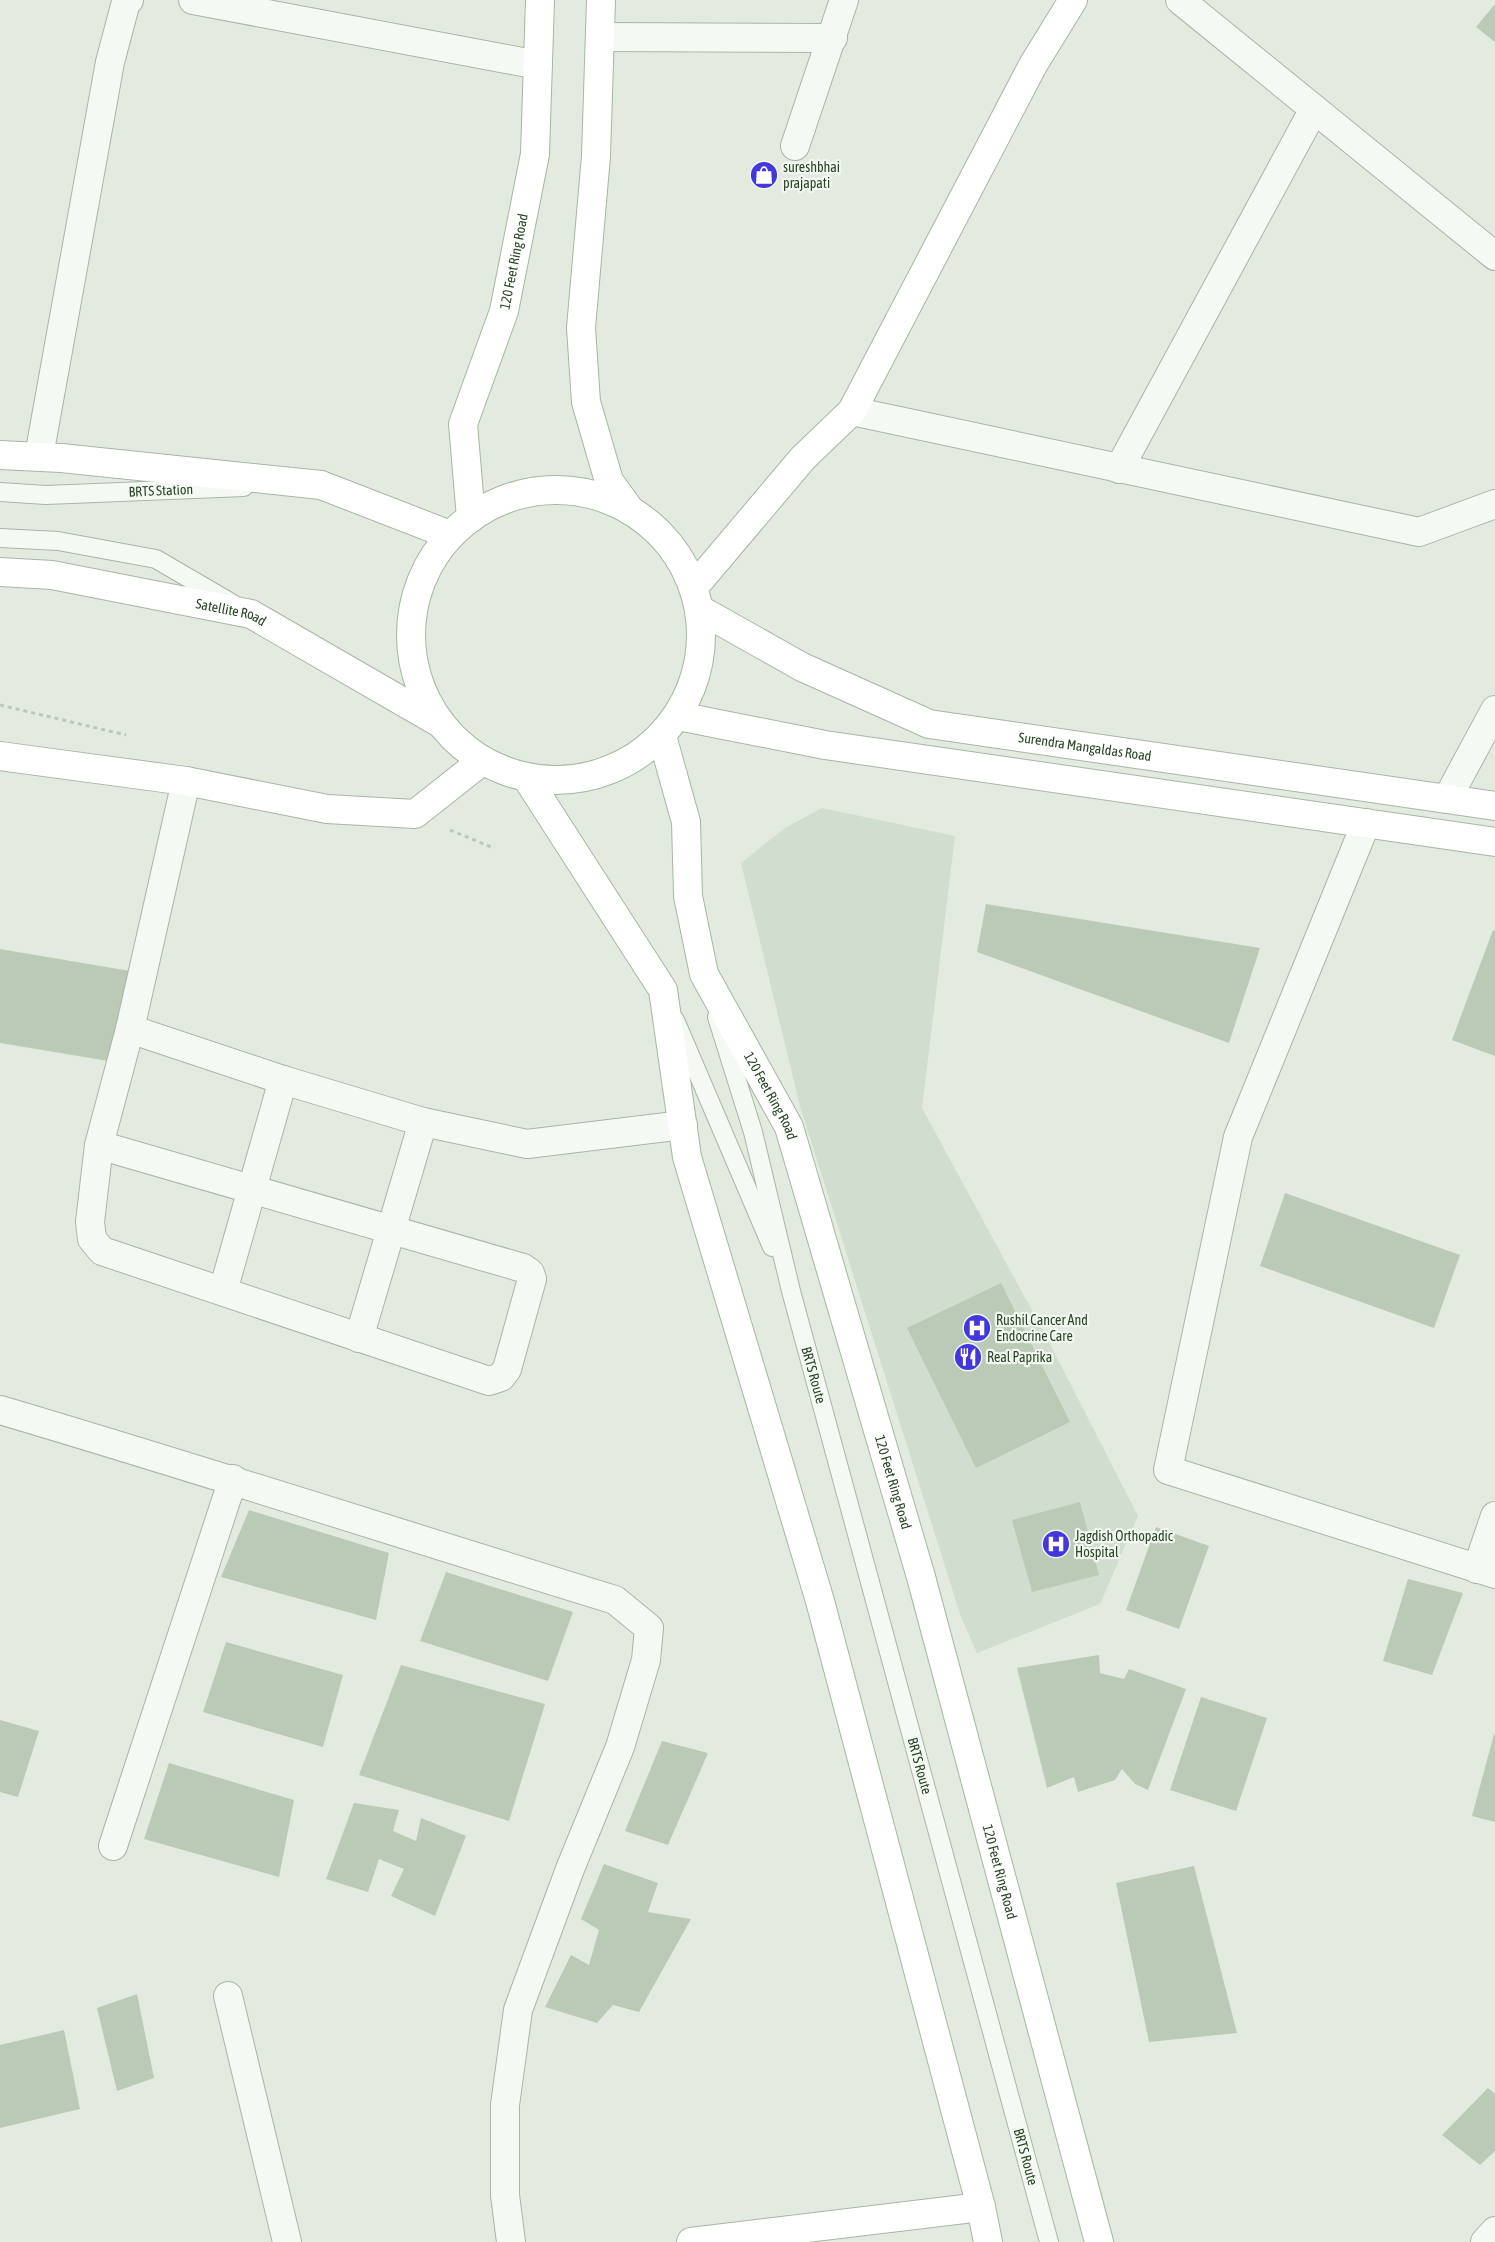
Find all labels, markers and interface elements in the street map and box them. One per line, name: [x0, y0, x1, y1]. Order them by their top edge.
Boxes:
place label: sureshbhai prajapati: [783, 159, 840, 191]
shop icon: sureshbhai prajapati: [749, 160, 779, 190]
street label: 120 Feet Ring Road: [496, 212, 531, 311]
street label: BRTS Station: [128, 481, 193, 500]
street label: Satellite Road: [194, 595, 269, 629]
street label: Surendra Mangaldas Road: [1017, 729, 1153, 764]
street label: 120 Feet Ring Road: [741, 1049, 800, 1141]
place label: Rushil Cancer And Endocrine Care: [996, 1312, 1088, 1344]
hospital icon: Rushil Cancer And Endocrine Care: [962, 1313, 992, 1343]
restaurant icon: Real Paprika: [953, 1342, 983, 1372]
street label: BRTS Route: [798, 1345, 829, 1405]
place label: Real Paprika: [987, 1349, 1052, 1365]
street label: 120 Feet Ring Road: [872, 1433, 915, 1531]
place label: Jagdish Orthopadic Hospital: [1075, 1528, 1174, 1560]
hospital icon: Jagdish Orthopadic Hospital: [1041, 1529, 1071, 1559]
street label: BRTS Route: [904, 1736, 935, 1796]
street label: 120 Feet Ring Road: [980, 1823, 1020, 1921]
street label: BRTS Route: [1011, 2127, 1041, 2187]

